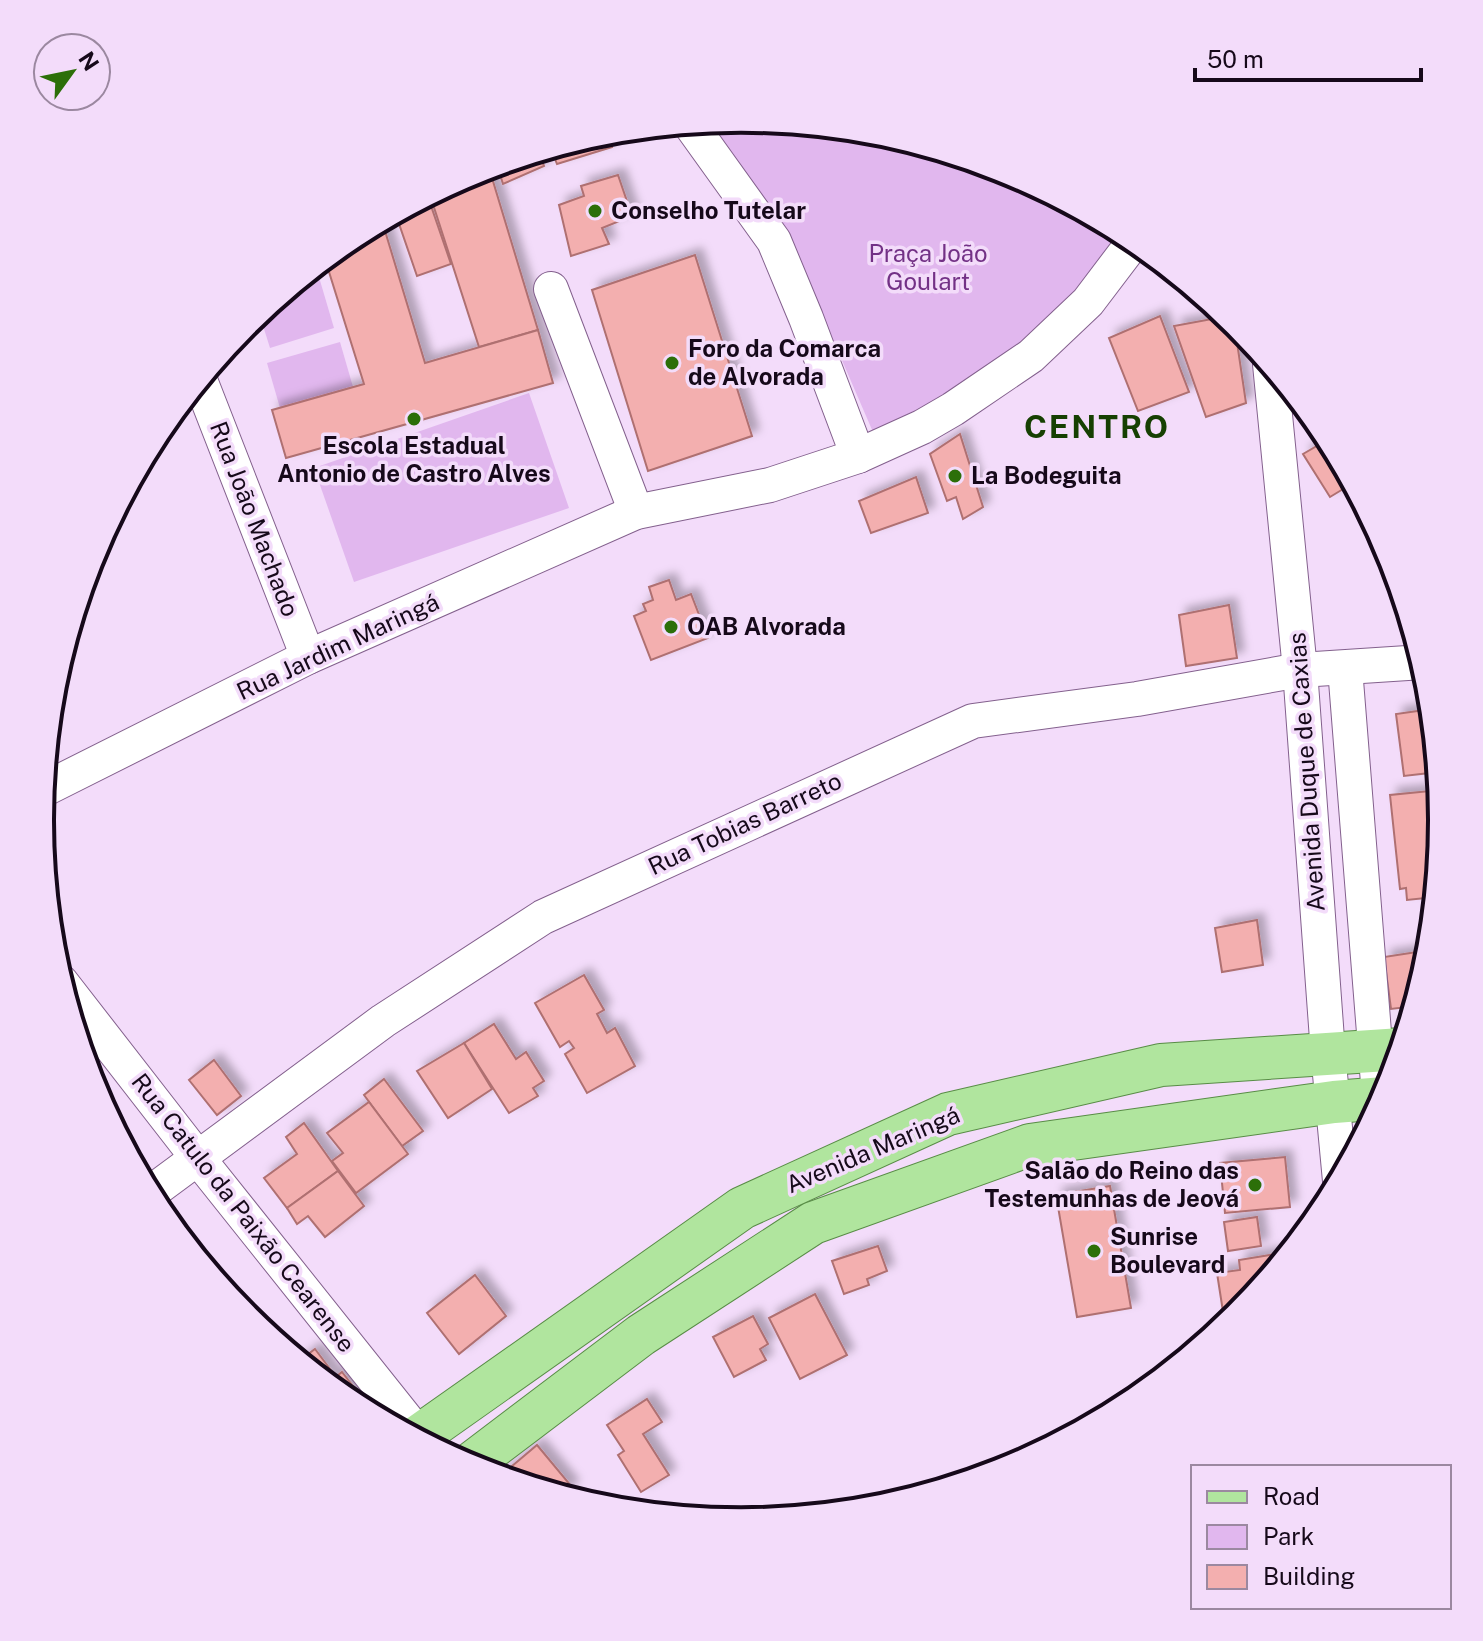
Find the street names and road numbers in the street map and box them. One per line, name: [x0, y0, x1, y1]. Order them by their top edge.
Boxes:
street label: Rua João Machado: [205, 417, 305, 620]
street label: Rua Jardim Maringá: [232, 587, 443, 705]
street label: Avenida Duque de Caxias: [1282, 632, 1330, 913]
street label: Rua Tobias Barreto: [643, 766, 846, 880]
street label: Rua Catulo da Paixão Cearense: [126, 1068, 361, 1357]
street label: Avenida Maringá: [782, 1100, 964, 1198]

